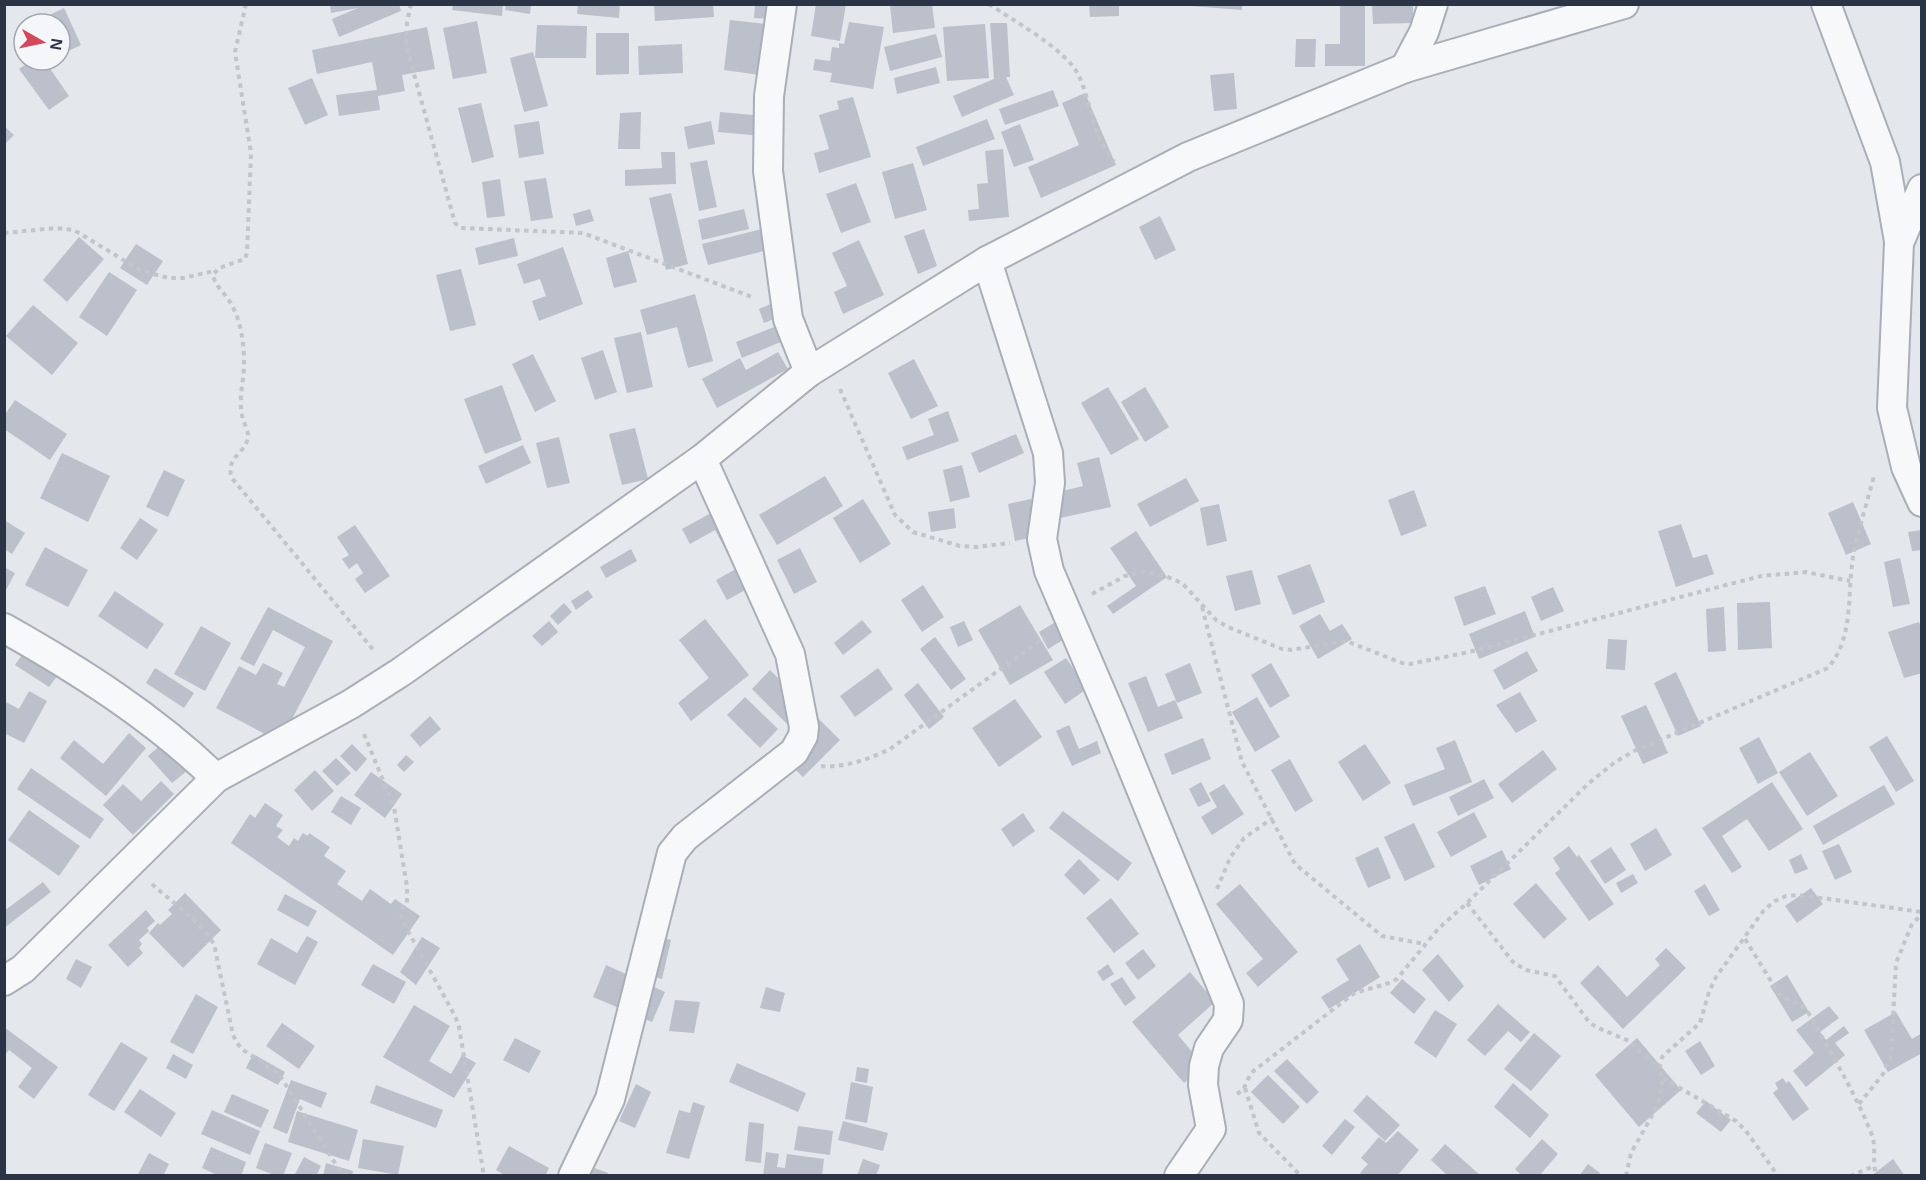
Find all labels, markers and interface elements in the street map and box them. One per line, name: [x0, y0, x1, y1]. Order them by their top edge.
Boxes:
north arrow: [12, 12, 72, 72]
text: N: [47, 37, 66, 51]

